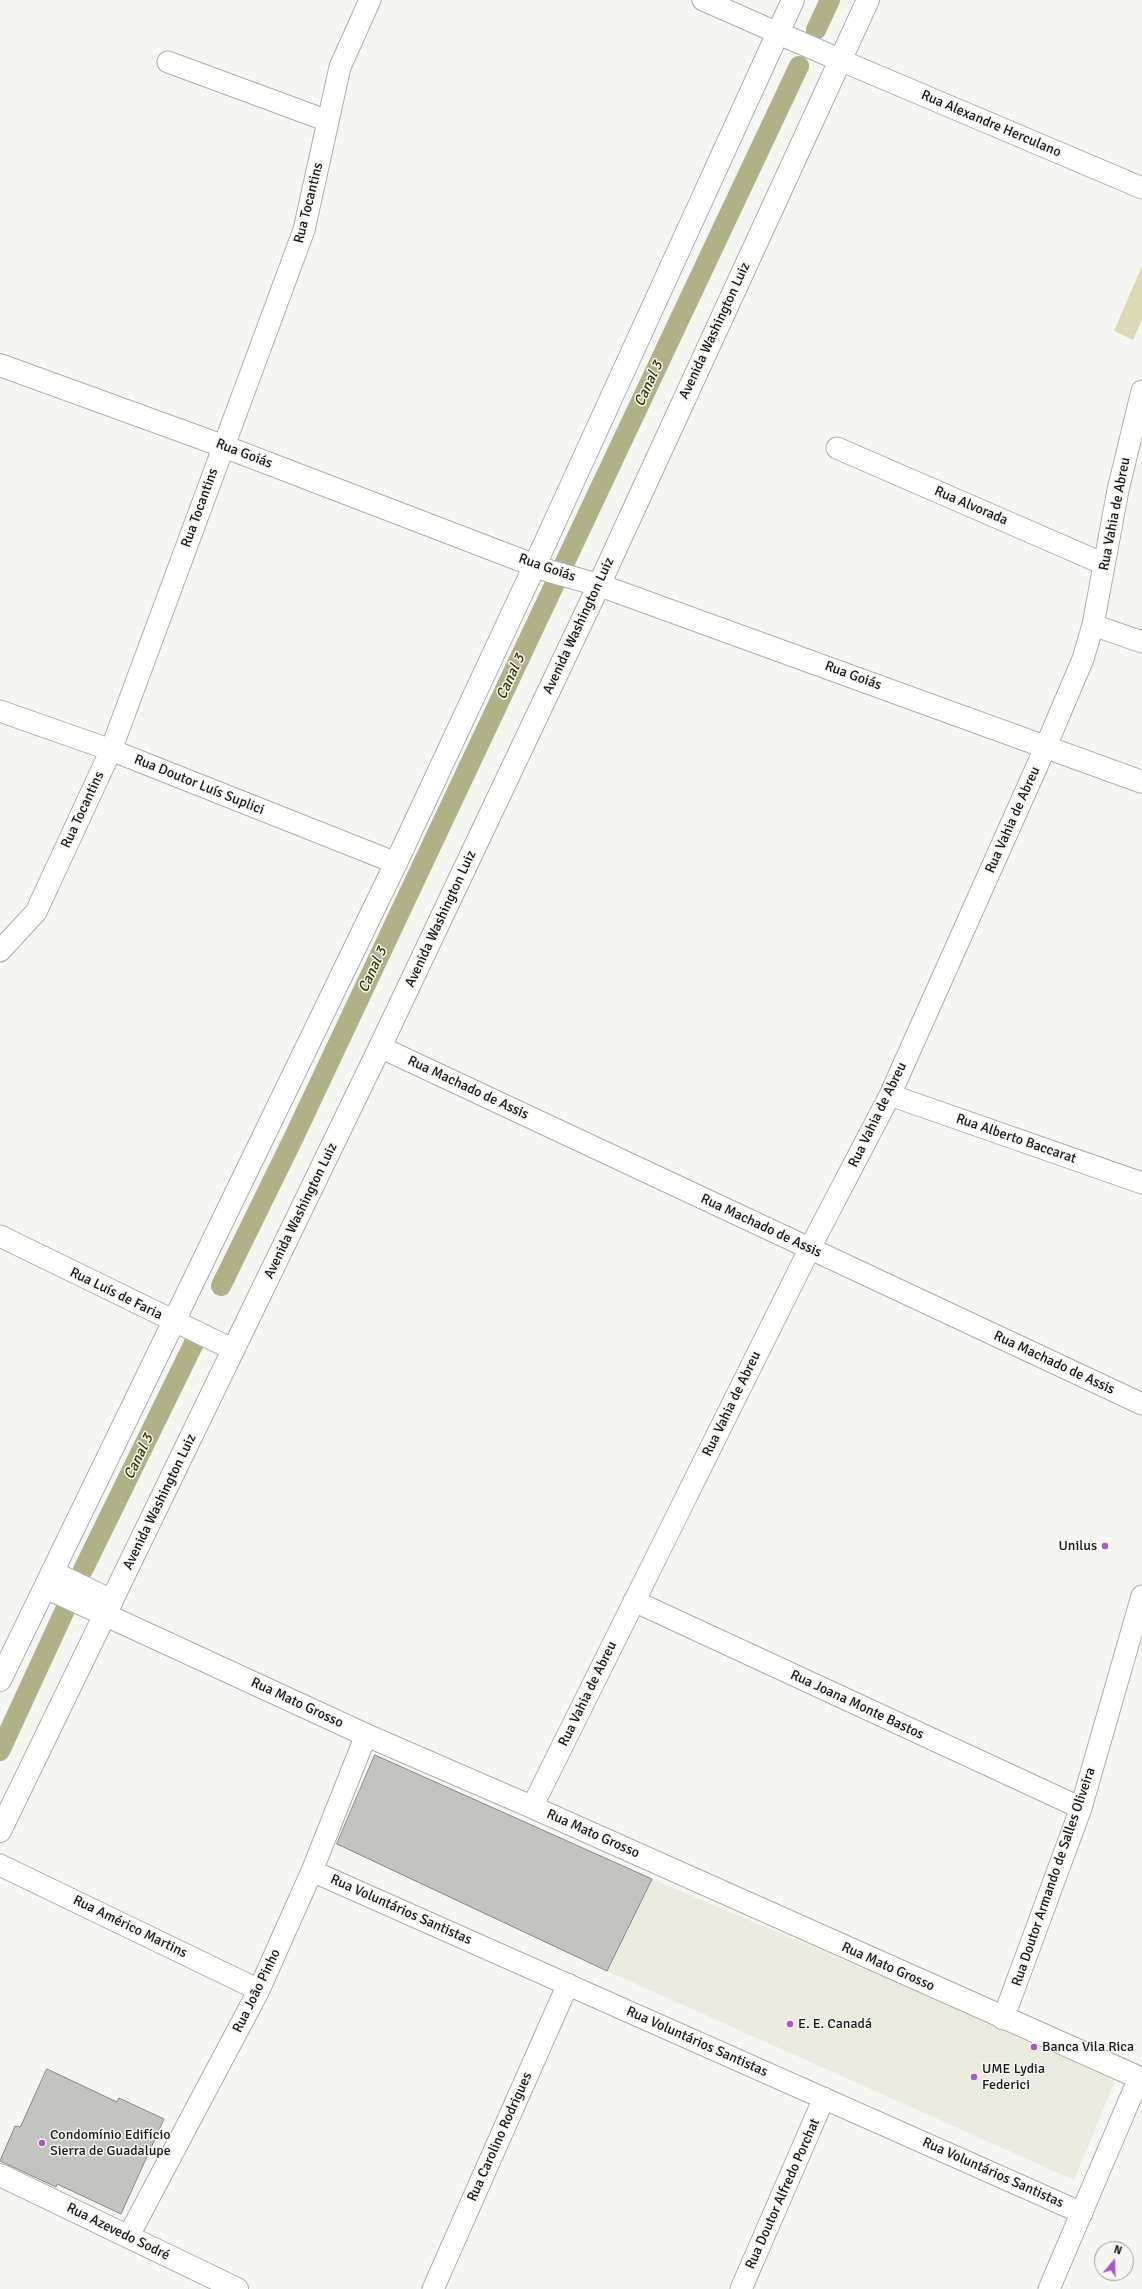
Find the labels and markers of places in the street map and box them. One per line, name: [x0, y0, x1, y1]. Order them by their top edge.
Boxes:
place label: Unilus: [1058, 1538, 1097, 1554]
marker: Unilus: [1100, 1541, 1110, 1551]
place label: E. E. Canadá: [798, 2016, 872, 2032]
marker: E. E. Canadá: [785, 2019, 795, 2029]
place label: Banca Vila Rica: [1042, 2039, 1134, 2055]
marker: Banca Vila Rica: [1029, 2042, 1039, 2052]
place label: UME Lydia Federici: [982, 2061, 1045, 2094]
marker: UME Lydia Federici: [969, 2072, 979, 2082]
place label: Condomínio Edifício Sierra de Guadalupe: [50, 2127, 171, 2160]
marker: Condomínio Edifício Sierra de Guadalupe: [37, 2138, 47, 2148]

